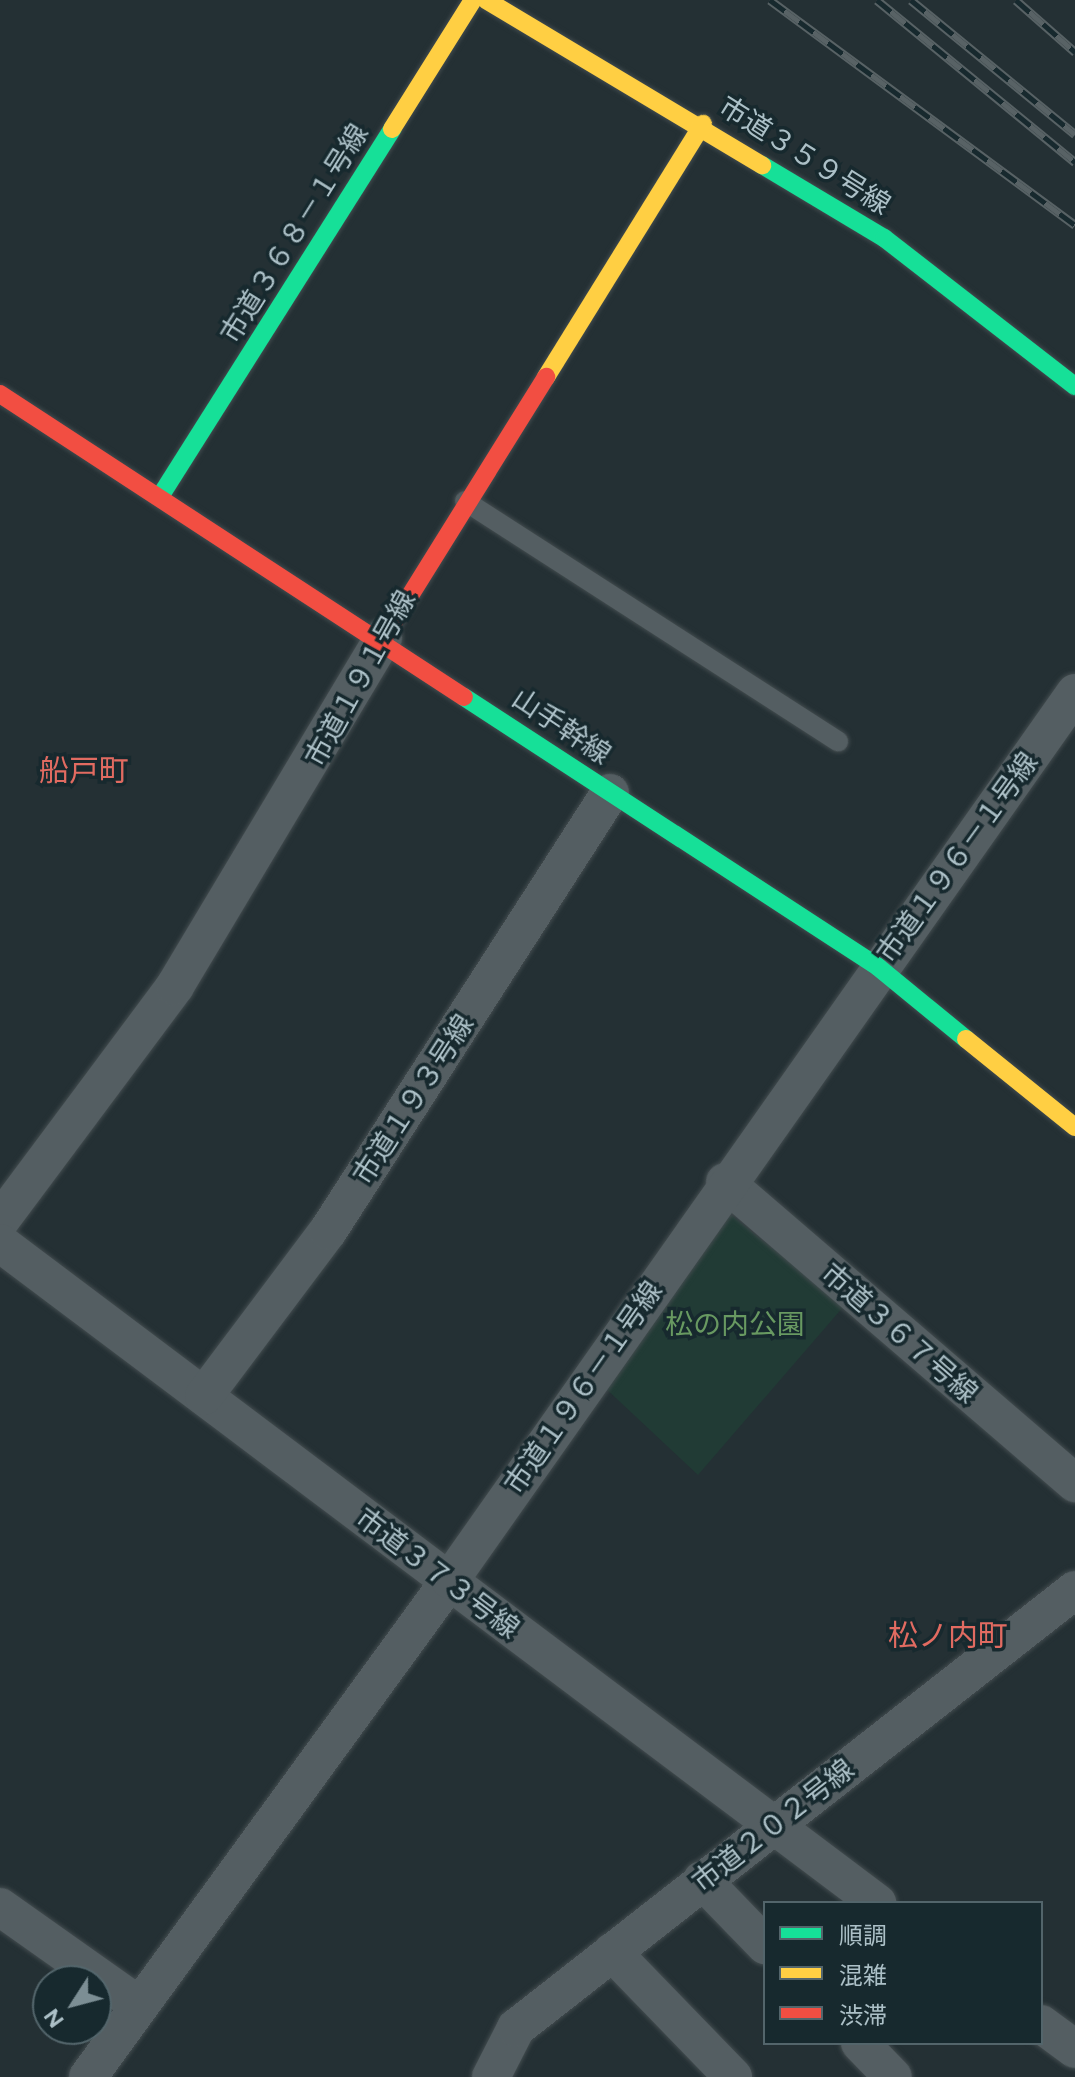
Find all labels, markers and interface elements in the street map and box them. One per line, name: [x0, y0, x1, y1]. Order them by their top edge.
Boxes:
street label: 市道３５９号線: [713, 89, 897, 221]
street label: 市道３６８－１号線: [213, 117, 375, 349]
street label: 市道１９１号線: [298, 584, 422, 772]
street label: 山手幹線: [506, 681, 618, 771]
street label: 市道１９６－１号線: [869, 745, 1045, 969]
district label: 船戸町: [39, 753, 129, 789]
street label: 市道１９３号線: [346, 1008, 480, 1190]
street label: 市道３６７号線: [815, 1256, 985, 1410]
street label: 市道１９６－１号線: [497, 1274, 669, 1500]
park label: 松の内公園: [665, 1307, 805, 1341]
street label: 市道３７３号線: [350, 1501, 526, 1645]
district label: 松ノ内町: [888, 1618, 1008, 1654]
street label: 市道２０２号線: [685, 1751, 861, 1899]
legend: [763, 1901, 1043, 2045]
text: 順調: [839, 1921, 887, 1950]
text: 混雑: [839, 1961, 887, 1990]
north arrow: [32, 1965, 112, 2045]
text: 渋滞: [839, 2001, 887, 2030]
text: N: [38, 2003, 70, 2033]

